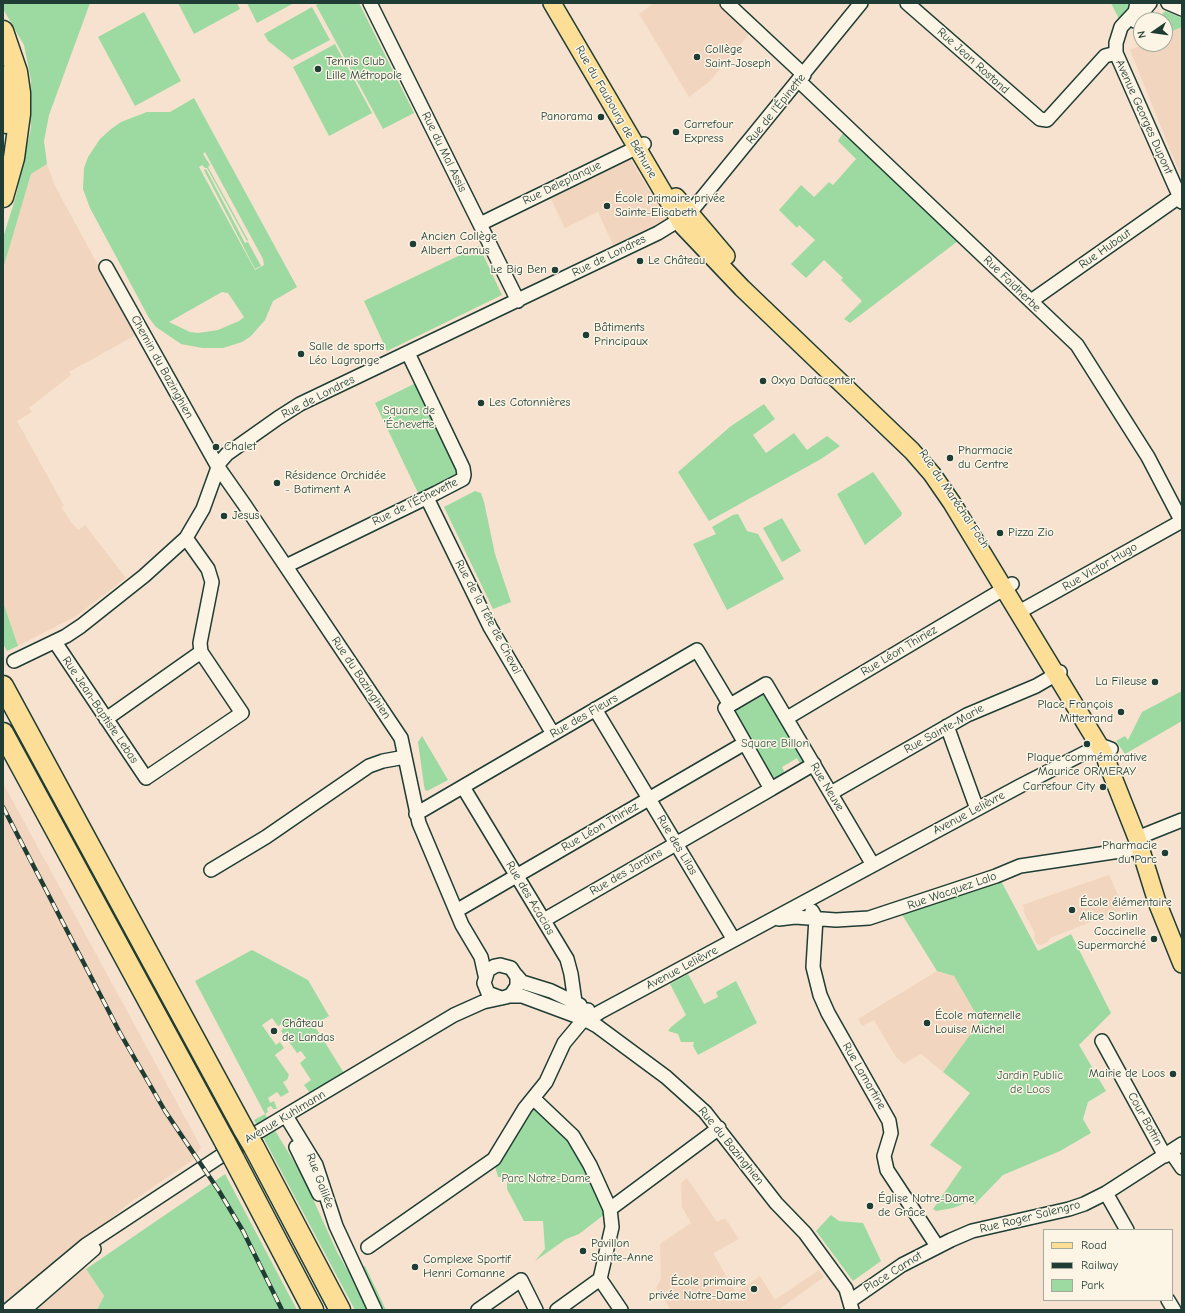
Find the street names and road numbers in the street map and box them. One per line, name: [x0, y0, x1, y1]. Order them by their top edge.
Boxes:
street label: Rue Jean Rostand: [934, 25, 1012, 97]
street label: Rue du Faubourg de Béthune: [572, 43, 660, 181]
street label: Avenue Georges Dupont: [1112, 58, 1176, 176]
street label: Rue de l'Épinette: [743, 71, 809, 147]
street label: Rue du Mal Assis: [418, 110, 470, 194]
street label: Rue Deleplanque: [520, 158, 604, 208]
street label: Rue Hubaut: [1076, 226, 1134, 272]
street label: Rue de Londres: [570, 232, 648, 280]
street label: Rue Faidherbe: [980, 253, 1044, 315]
street label: Chemin du Bazinghien: [128, 313, 196, 421]
street label: Rue de Londres: [279, 372, 357, 422]
street label: Rue du Maréchal Foch: [916, 447, 992, 551]
street label: Rue de l'Échevette: [370, 475, 460, 529]
street label: Rue Victor Hugo: [1060, 540, 1140, 594]
street label: Rue de la Tête de Cheval: [452, 557, 524, 677]
street label: Rue Léon Thiriez: [858, 623, 940, 679]
street label: Rue du Bazinghien: [328, 634, 394, 722]
street label: Rue Jean-Baptiste Lebas: [59, 654, 141, 766]
street label: Rue des Fleurs: [547, 691, 621, 741]
street label: Rue Sainte-Marie: [902, 701, 986, 757]
street label: Rue Neuve: [807, 760, 847, 814]
street label: Avenue Lelièvre: [931, 788, 1007, 838]
street label: Rue Léon Thiriez: [559, 799, 641, 855]
street label: Rue des Lilas: [654, 812, 700, 878]
street label: Rue des Jardins: [587, 845, 665, 899]
street label: Rue des Acacias: [502, 859, 558, 937]
street label: Rue Wacquez Lalo: [906, 869, 998, 913]
street label: Avenue Lelièvre: [644, 943, 720, 993]
street label: Rue Lamartine: [839, 1040, 889, 1112]
street label: Avenue Kuhlmann: [242, 1087, 328, 1147]
street label: Cour Bottin: [1125, 1090, 1165, 1148]
street label: Rue du Bazinghien: [695, 1104, 767, 1188]
street label: Rue Galilée: [303, 1151, 337, 1211]
street label: Rue Roger Salengro: [978, 1198, 1082, 1236]
street label: Place Carnot: [861, 1248, 925, 1296]

